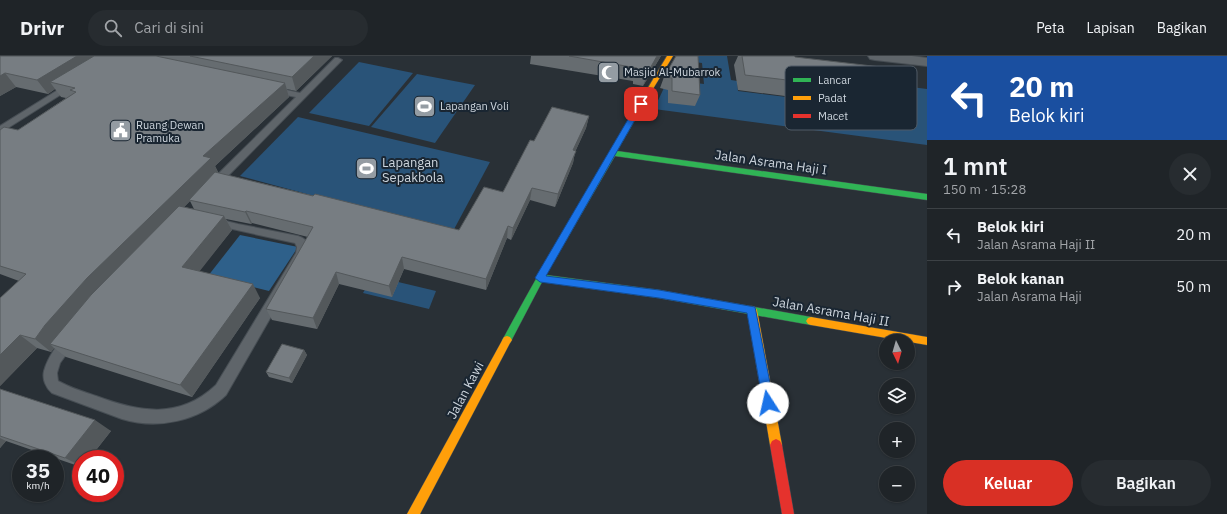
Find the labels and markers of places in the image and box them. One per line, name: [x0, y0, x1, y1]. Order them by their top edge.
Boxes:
mosque icon: Masjid Al-Mubarrok: [596, 59, 622, 85]
place label: Masjid Al-Mubarrok: [624, 65, 721, 79]
pin: [624, 87, 658, 121]
sports icon: Lapangan Voli: [412, 93, 438, 119]
place label: Lapangan Voli: [440, 99, 509, 113]
public building icon: Ruang Dewan Pramuka: [108, 118, 134, 144]
place label: Ruang Dewan Pramuka: [136, 118, 204, 145]
place label: Lapangan Sepakbola: [382, 154, 443, 186]
sports icon: Lapangan Sepakbola: [354, 156, 380, 182]

